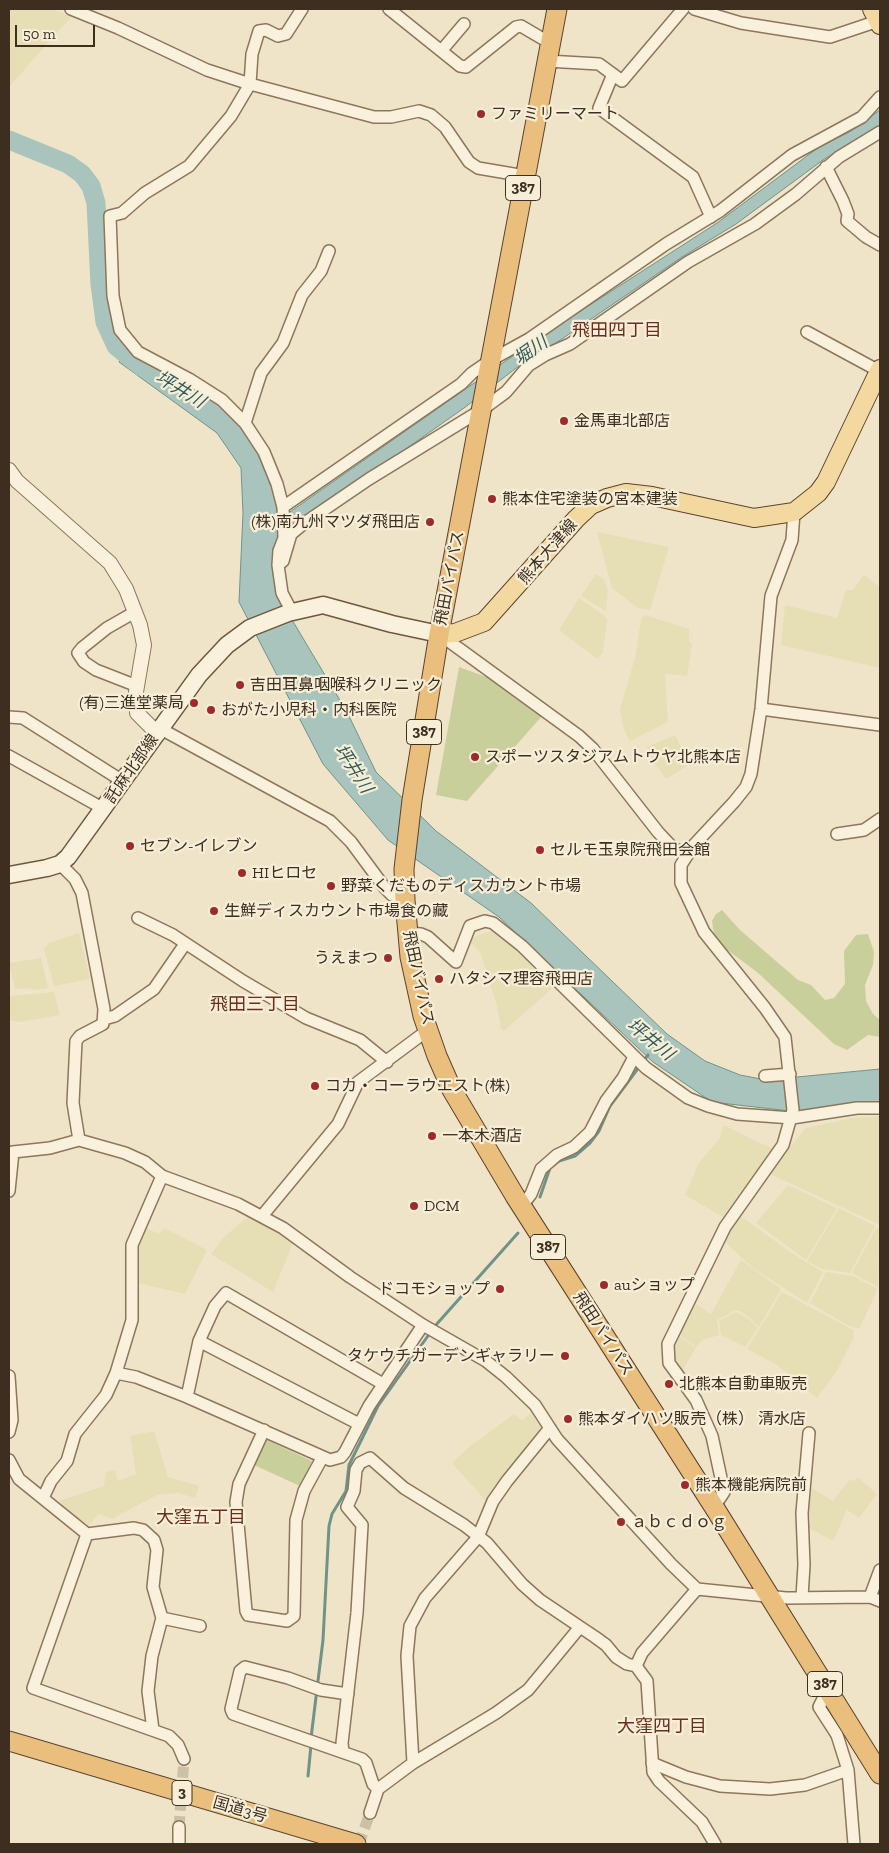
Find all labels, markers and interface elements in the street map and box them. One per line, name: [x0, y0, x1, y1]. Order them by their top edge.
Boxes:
scale bar: [18, 15, 98, 47]
text: 50 m: [23, 25, 56, 43]
place label: ファミリーマート: [491, 104, 619, 124]
marker: ファミリーマート: [475, 108, 487, 120]
road number: 387: [506, 176, 540, 200]
district label: 飛田四丁目: [572, 320, 662, 342]
water label: 堀川: [510, 332, 552, 370]
water label: 坪井川: [151, 367, 209, 413]
place label: 金馬車北部店: [574, 411, 670, 431]
marker: 金馬車北部店: [558, 415, 570, 427]
place label: 熊本住宅塗装の宮本建装: [502, 489, 678, 509]
marker: 熊本住宅塗装の宮本建装: [486, 493, 498, 505]
place label: (株)南九州マツダ飛田店: [251, 512, 420, 532]
marker: (株)南九州マツダ飛田店: [424, 516, 436, 528]
street label: 熊本大津線: [515, 516, 581, 588]
street label: 飛田バイパス: [431, 529, 469, 627]
place label: 吉田耳鼻咽喉科クリニック: [250, 675, 442, 695]
marker: 吉田耳鼻咽喉科クリニック: [234, 679, 246, 691]
place label: (有)三進堂薬局: [79, 693, 184, 713]
marker: (有)三進堂薬局: [188, 697, 200, 709]
place label: おがた小児科・内科医院: [221, 700, 397, 720]
marker: おがた小児科・内科医院: [205, 704, 217, 716]
road number: 387: [406, 720, 442, 744]
street label: 託麻北部線: [101, 731, 163, 807]
water label: 坪井川: [329, 740, 377, 798]
place label: スポーツスタジアムトウヤ北熊本店: [485, 747, 741, 767]
marker: スポーツスタジアムトウヤ北熊本店: [469, 751, 481, 763]
place label: セブン-イレブン: [140, 836, 258, 856]
marker: セブン-イレブン: [124, 840, 136, 852]
place label: セルモ玉泉院飛田会館: [550, 840, 710, 860]
marker: セルモ玉泉院飛田会館: [534, 844, 546, 856]
place label: HIヒロセ: [252, 863, 317, 883]
marker: HIヒロセ: [236, 867, 248, 879]
place label: 野菜くだものディスカウント市場: [341, 876, 581, 896]
marker: 野菜くだものディスカウント市場: [325, 880, 337, 892]
place label: 生鮮ディスカウント市場食の藏: [224, 901, 448, 921]
marker: 生鮮ディスカウント市場食の藏: [208, 905, 220, 917]
street label: 飛田バイパス: [399, 929, 437, 1027]
place label: うえまつ: [314, 948, 378, 968]
marker: うえまつ: [382, 952, 394, 964]
place label: ハタシマ理容飛田店: [449, 969, 593, 989]
marker: ハタシマ理容飛田店: [433, 973, 445, 985]
district label: 飛田三丁目: [210, 994, 300, 1016]
water label: 坪井川: [622, 1015, 678, 1065]
place label: コカ・コーラウエスト(株): [325, 1076, 510, 1096]
marker: コカ・コーラウエスト(株): [309, 1080, 321, 1092]
place label: 一本木酒店: [442, 1126, 522, 1146]
marker: 一本木酒店: [426, 1130, 438, 1142]
place label: DCM: [424, 1196, 460, 1216]
marker: DCM: [408, 1200, 420, 1212]
road number: 387: [530, 1234, 566, 1260]
place label: auショップ: [614, 1275, 695, 1295]
place label: ドコモショップ: [378, 1279, 490, 1299]
marker: auショップ: [598, 1279, 610, 1291]
marker: ドコモショップ: [494, 1283, 506, 1295]
street label: 飛田バイパス: [569, 1289, 637, 1379]
place label: タケウチガーデンギャラリー: [347, 1346, 555, 1366]
marker: タケウチガーデンギャラリー: [559, 1350, 571, 1362]
place label: 北熊本自動車販売: [679, 1374, 807, 1394]
marker: 北熊本自動車販売: [663, 1378, 675, 1390]
place label: 熊本ダイハツ販売（株） 清水店: [578, 1409, 806, 1429]
marker: 熊本ダイハツ販売（株） 清水店: [562, 1413, 574, 1425]
place label: 熊本機能病院前: [695, 1475, 807, 1495]
marker: 熊本機能病院前: [679, 1479, 691, 1491]
district label: 大窪五丁目: [156, 1507, 246, 1529]
place label: ａｂｃｄｏｇ: [631, 1512, 727, 1532]
marker: ａｂｃｄｏｇ: [615, 1516, 627, 1528]
road number: 387: [808, 1672, 842, 1696]
district label: 大窪四丁目: [617, 1716, 707, 1738]
road number: 3: [172, 1780, 192, 1806]
street label: 国道3号: [211, 1793, 269, 1827]

